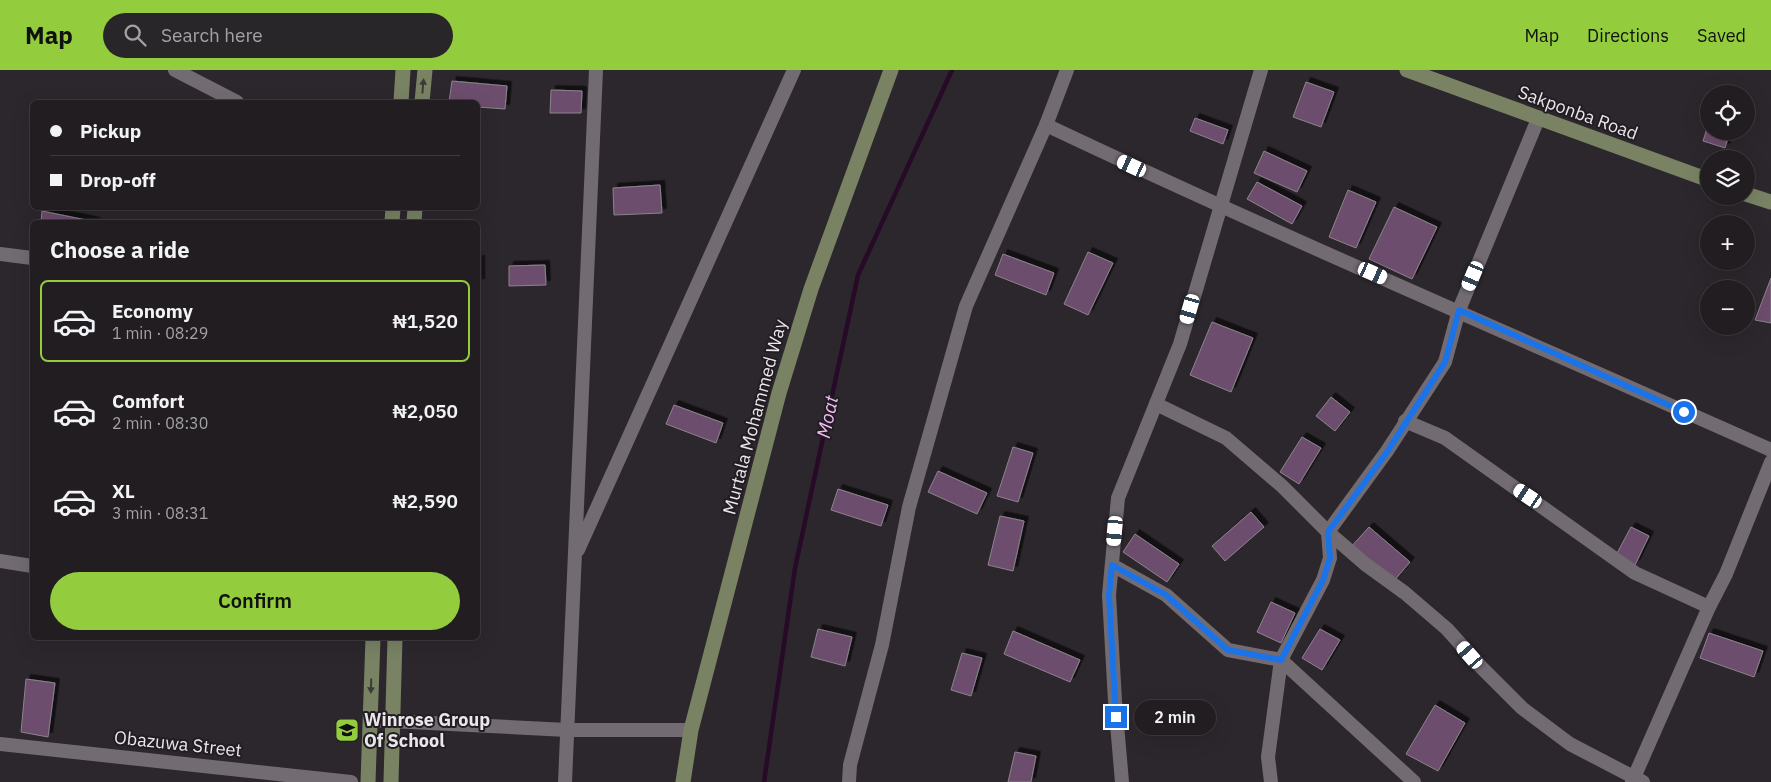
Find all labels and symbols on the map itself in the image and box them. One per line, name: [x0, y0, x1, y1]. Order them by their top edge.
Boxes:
one-way arrow: [420, 78, 428, 94]
street label: Sakponba Road: [1515, 80, 1641, 145]
car: [1115, 153, 1148, 179]
car: [1460, 259, 1485, 293]
car: [1356, 260, 1389, 286]
car: [1178, 293, 1201, 325]
street label: Murtala Mohammed Way: [717, 317, 792, 517]
water label: Moat: [811, 393, 843, 440]
route start: [1673, 401, 1695, 423]
car: [1511, 481, 1544, 511]
car: [1106, 515, 1123, 547]
car: [1454, 639, 1485, 671]
one-way arrow: [367, 678, 375, 694]
callout: 2 min: [1134, 700, 1216, 734]
route end: [1105, 706, 1127, 728]
place label: Winrose Group Of School: [364, 708, 490, 752]
school or university icon: Winrose Group Of School: [334, 717, 360, 743]
street label: Obazuwa Street: [113, 725, 243, 762]

